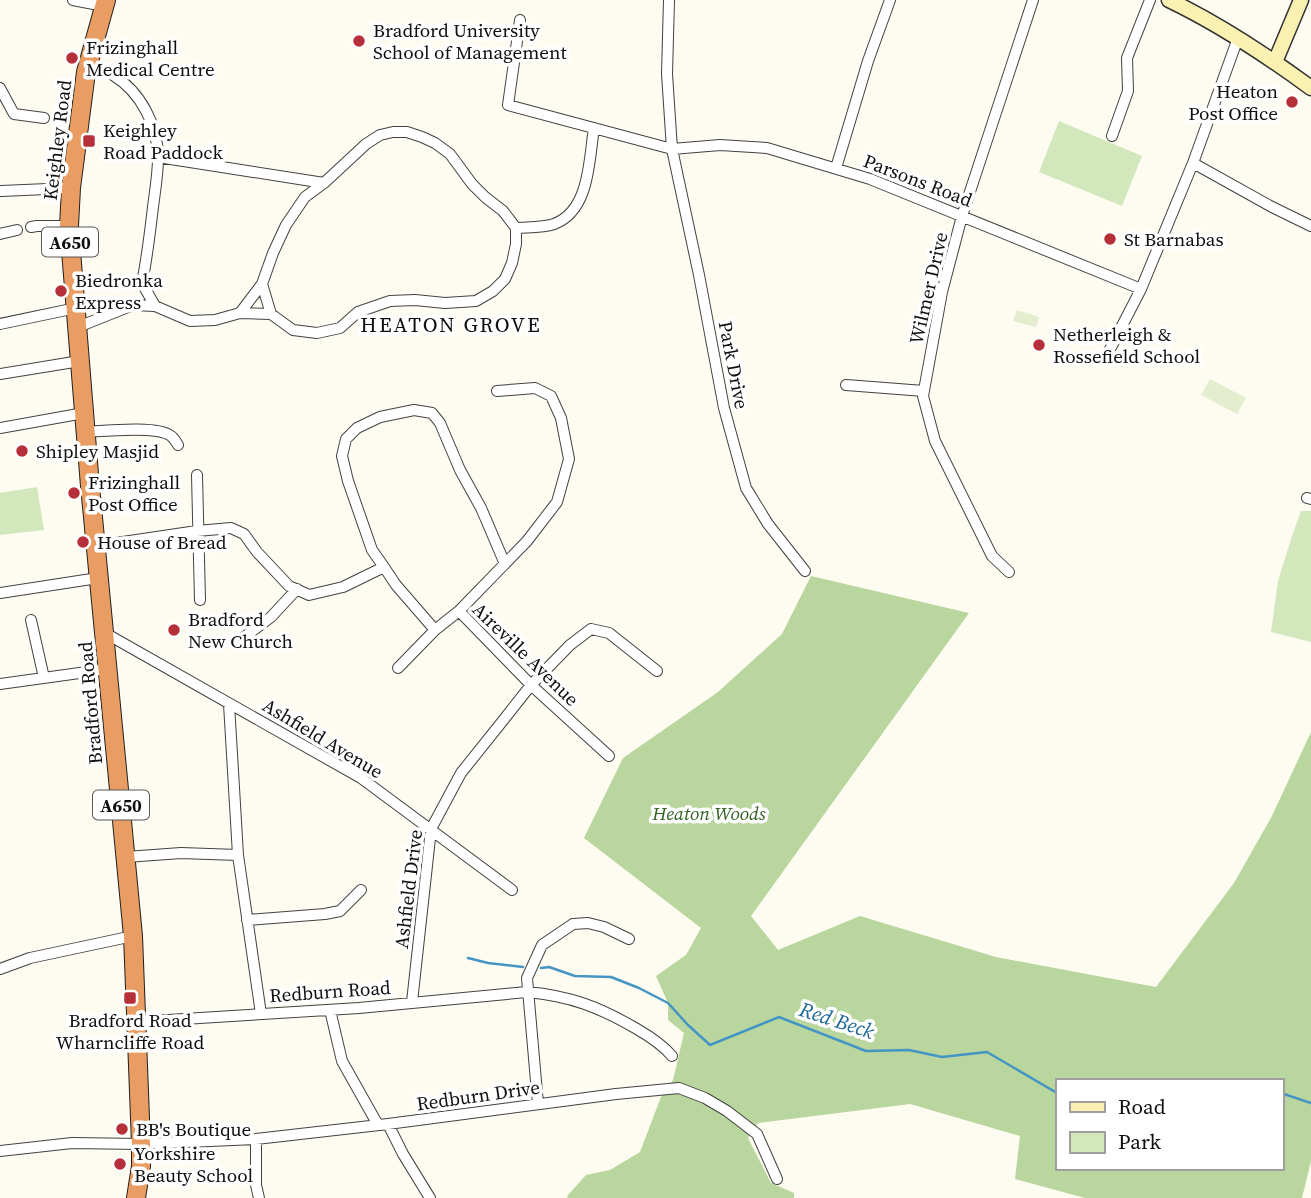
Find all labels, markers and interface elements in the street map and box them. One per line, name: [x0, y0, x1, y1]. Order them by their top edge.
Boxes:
place label: Bradford University School of Management: [373, 17, 567, 65]
marker: Bradford University School of Management: [351, 33, 367, 49]
place label: Frizinghall Medical Centre: [86, 34, 215, 82]
marker: Frizinghall Medical Centre: [64, 50, 80, 66]
street label: Keighley Road: [37, 78, 77, 202]
place label: Heaton Post Office: [1188, 78, 1278, 126]
marker: Heaton Post Office: [1284, 94, 1300, 110]
place label: Keighley Road Paddock: [103, 117, 223, 165]
marker: Keighley Road Paddock: [81, 133, 97, 149]
street label: Parsons Road: [860, 147, 976, 213]
place label: St Barnabas: [1124, 226, 1224, 252]
road number: A650: [42, 228, 98, 256]
street label: Wilmer Drive: [902, 229, 954, 347]
marker: St Barnabas: [1102, 231, 1118, 247]
place label: Biedronka Express: [75, 267, 163, 315]
marker: Biedronka Express: [53, 283, 69, 299]
district label: HEATON GROVE: [360, 310, 542, 339]
street label: Park Drive: [713, 319, 755, 411]
place label: Netherleigh & Rossefield School: [1053, 321, 1200, 369]
marker: Netherleigh & Rossefield School: [1031, 337, 1047, 353]
place label: Shipley Masjid: [36, 438, 159, 464]
marker: Shipley Masjid: [14, 443, 30, 459]
place label: Frizinghall Post Office: [88, 469, 181, 517]
marker: Frizinghall Post Office: [66, 485, 82, 501]
place label: House of Bread: [97, 529, 227, 555]
marker: House of Bread: [75, 534, 91, 550]
street label: Aireville Avenue: [467, 596, 585, 712]
place label: Bradford New Church: [188, 606, 293, 654]
marker: Bradford New Church: [166, 622, 182, 638]
street label: Bradford Road: [72, 640, 108, 766]
street label: Ashfield Avenue: [258, 692, 388, 784]
road number: A650: [93, 790, 149, 820]
park label: Heaton Woods: [651, 800, 766, 826]
street label: Ashfield Drive: [388, 828, 428, 950]
street label: Redburn Road: [268, 974, 392, 1008]
marker: Bradford Road Wharncliffe Road: [122, 990, 138, 1006]
water label: Red Beck: [795, 994, 878, 1046]
place label: Bradford Road Wharncliffe Road: [56, 1007, 205, 1055]
street label: Redburn Drive: [415, 1073, 541, 1117]
legend: [1056, 1079, 1283, 1170]
text: Road: [1118, 1092, 1166, 1121]
place label: BB's Boutique: [136, 1116, 251, 1142]
marker: BB's Boutique: [114, 1121, 130, 1137]
text: Park: [1118, 1127, 1162, 1156]
place label: Yorkshire Beauty School: [134, 1140, 253, 1188]
marker: Yorkshire Beauty School: [112, 1156, 128, 1172]

